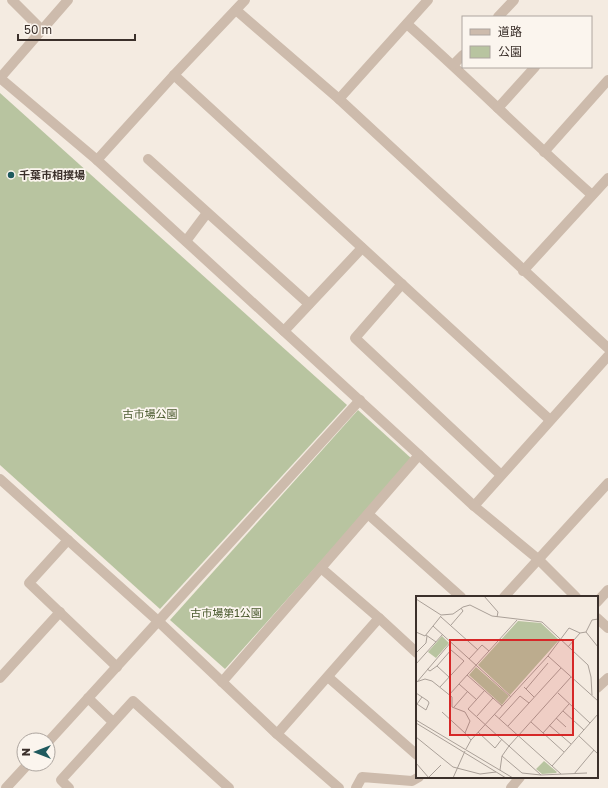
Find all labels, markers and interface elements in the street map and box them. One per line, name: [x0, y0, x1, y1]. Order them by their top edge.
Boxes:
scale bar: [18, 16, 135, 42]
legend: [462, 16, 592, 68]
text: 50 m: [24, 22, 52, 37]
text: 道路: [498, 24, 522, 39]
text: 公園: [498, 44, 522, 59]
place label: 千葉市相撲場: [19, 168, 85, 181]
marker: 千葉市相撲場: [6, 170, 16, 180]
park label: 古市場公園: [123, 407, 178, 420]
inset map: [416, 596, 598, 778]
park label: 古市場第1公園: [190, 606, 262, 619]
north arrow: [16, 732, 56, 772]
text: N: [19, 748, 32, 756]

